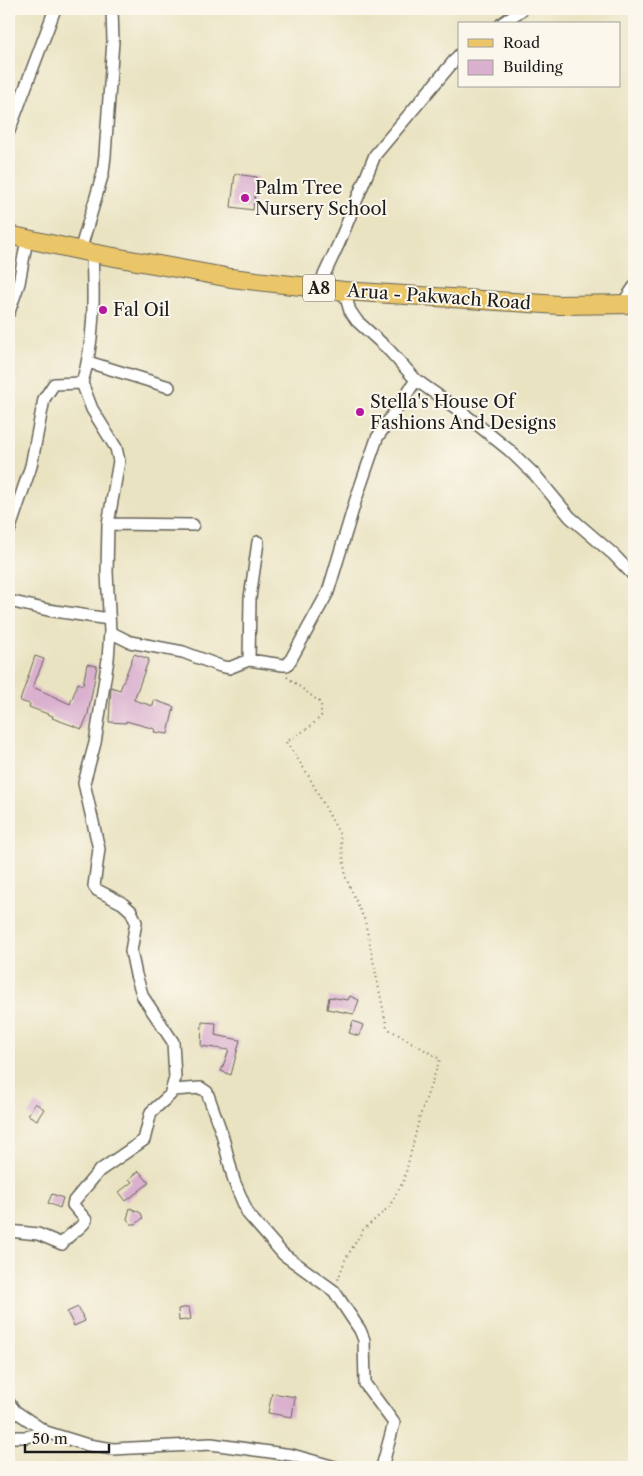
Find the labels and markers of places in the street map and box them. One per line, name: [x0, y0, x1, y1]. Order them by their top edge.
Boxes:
place label: Palm Tree Nursery School: [255, 177, 387, 220]
marker: Palm Tree Nursery School: [239, 192, 251, 204]
place label: Fal Oil: [113, 299, 170, 321]
marker: Fal Oil: [97, 304, 109, 316]
place label: Stella's House Of Fashions And Designs: [370, 391, 556, 434]
marker: Stella's House Of Fashions And Designs: [354, 406, 366, 418]

